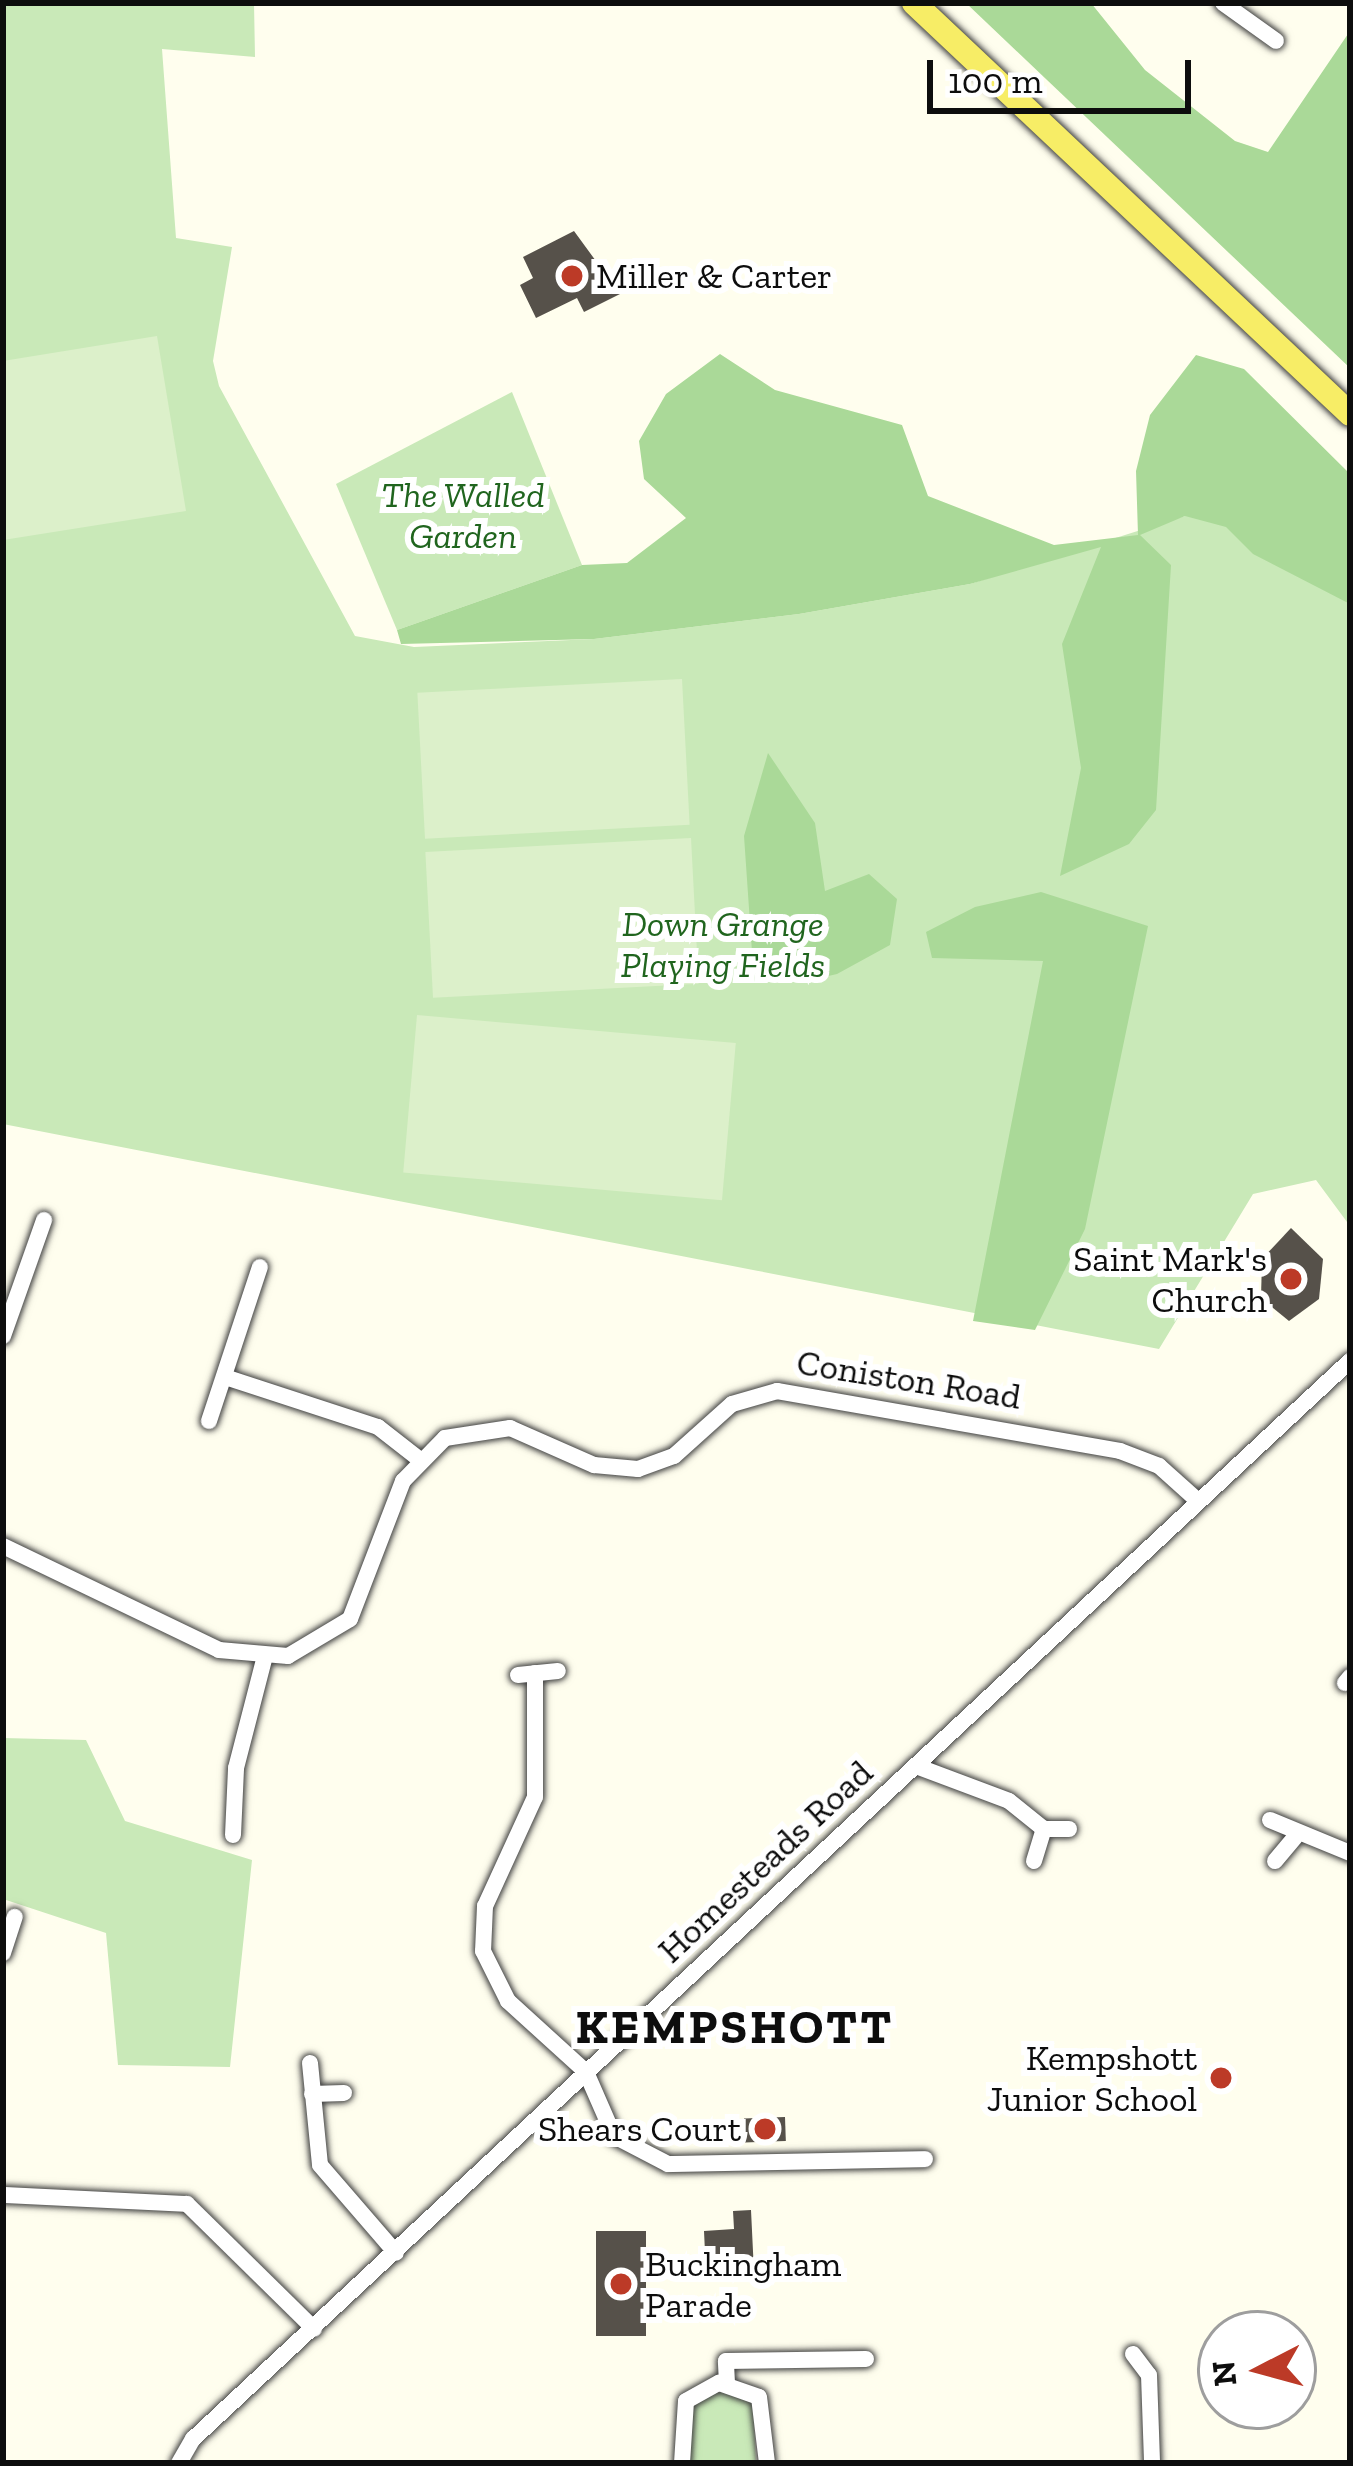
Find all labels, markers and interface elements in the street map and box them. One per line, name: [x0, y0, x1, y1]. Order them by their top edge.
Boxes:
scale bar: [933, 36, 1197, 110]
text: 100 m: [948, 59, 1043, 102]
place label: Miller & Carter: [596, 254, 833, 298]
marker: Miller & Carter: [559, 263, 585, 289]
park label: The Walled Garden: [381, 472, 545, 557]
park label: Down Grange Playing Fields: [621, 901, 825, 986]
place label: Saint Mark's Church: [1073, 1236, 1267, 1321]
marker: Saint Mark's Church: [1278, 1266, 1304, 1292]
street label: Coniston Road: [794, 1340, 1024, 1418]
street label: Homesteads Road: [649, 1751, 881, 1971]
district label: KEMPSHOTT: [575, 1998, 895, 2056]
place label: Kempshott Junior School: [986, 2035, 1197, 2120]
marker: Kempshott Junior School: [1208, 2065, 1234, 2091]
place label: Shears Court: [538, 2107, 741, 2151]
marker: Shears Court: [752, 2116, 778, 2142]
place label: Buckingham Parade: [645, 2241, 841, 2326]
marker: Buckingham Parade: [608, 2271, 634, 2297]
north arrow: [1197, 2310, 1317, 2430]
text: N: [1203, 2359, 1244, 2388]

